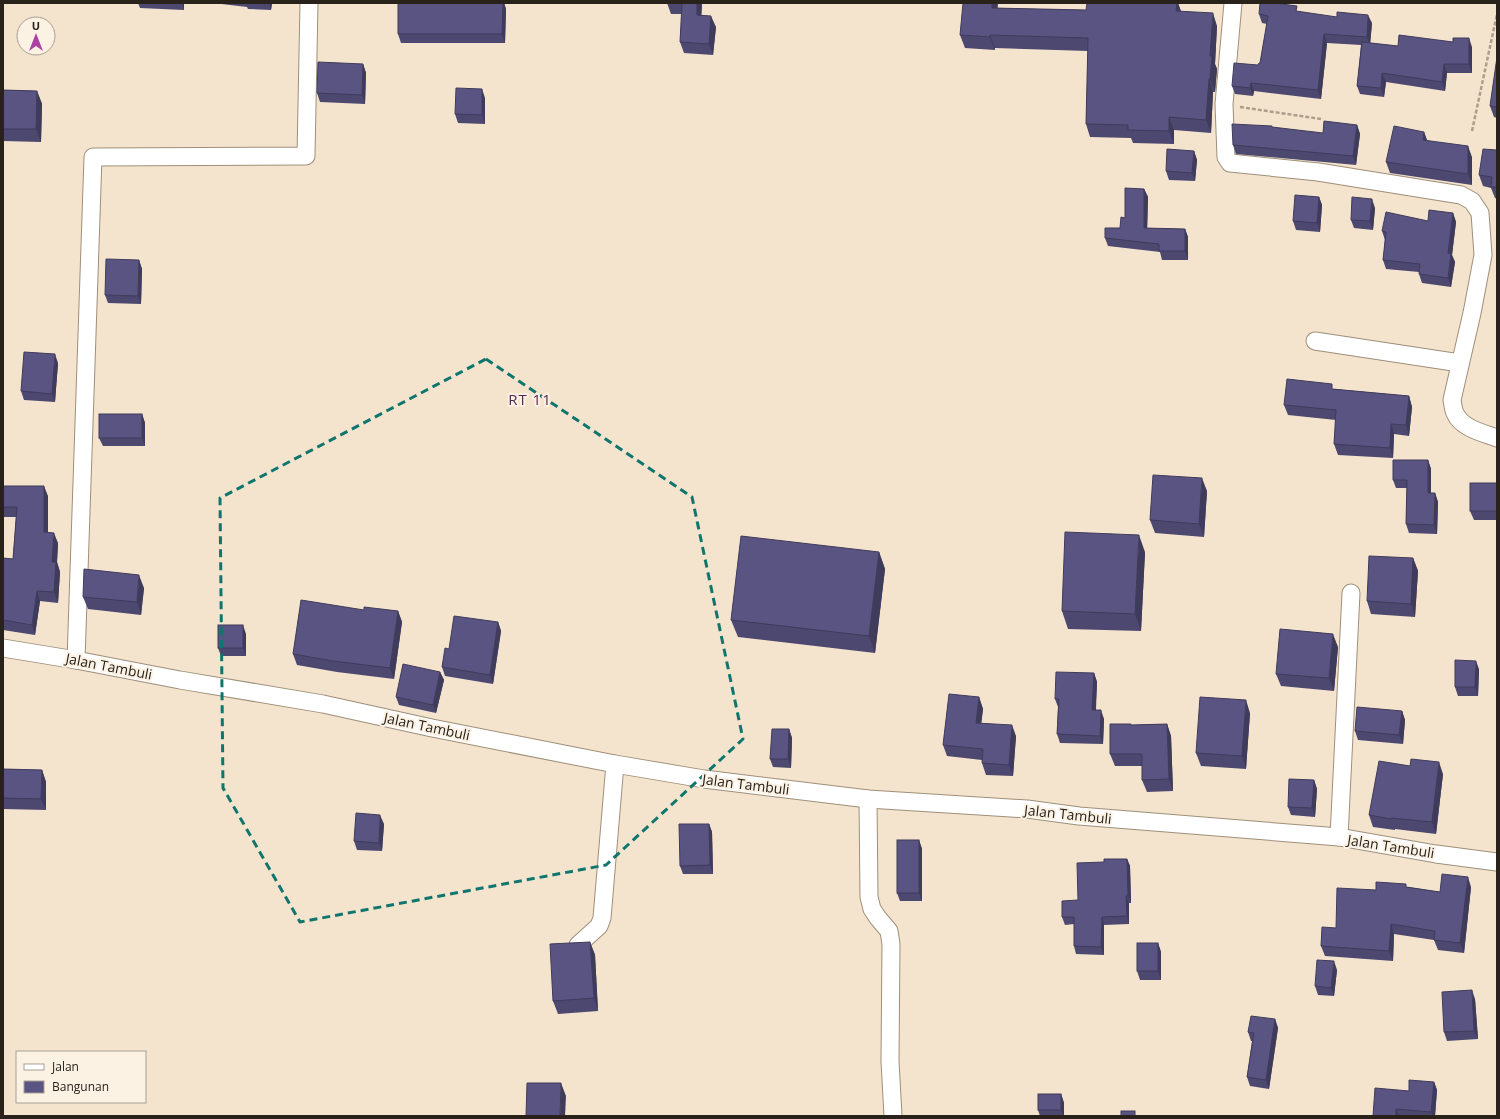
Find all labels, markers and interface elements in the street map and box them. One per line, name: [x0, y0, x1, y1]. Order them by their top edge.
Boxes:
north arrow: [16, 16, 56, 56]
text: U: [32, 18, 40, 33]
district label: RT 11: [508, 389, 552, 409]
street label: Jalan Tambuli: [62, 648, 154, 684]
street label: Jalan Tambuli: [380, 707, 472, 744]
street label: Jalan Tambuli: [699, 769, 791, 799]
street label: Jalan Tambuli: [1021, 800, 1113, 828]
street label: Jalan Tambuli: [1344, 829, 1436, 862]
legend: [16, 1051, 146, 1103]
text: Jalan: [51, 1058, 79, 1075]
text: Bangunan: [52, 1078, 109, 1095]

